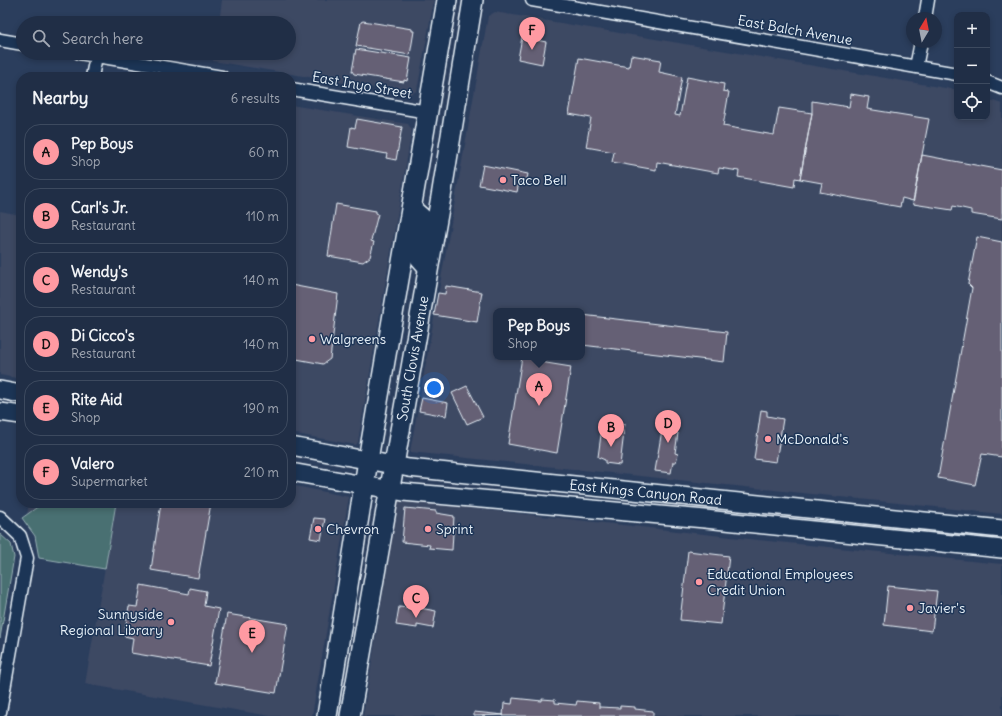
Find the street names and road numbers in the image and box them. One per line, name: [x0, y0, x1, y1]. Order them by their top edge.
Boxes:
street label: East Balch Avenue: [736, 11, 854, 49]
street label: East Inyo Street: [311, 67, 414, 103]
street label: South Clovis Avenue: [393, 294, 432, 422]
street label: East Kings Canyon Road: [569, 476, 723, 509]

